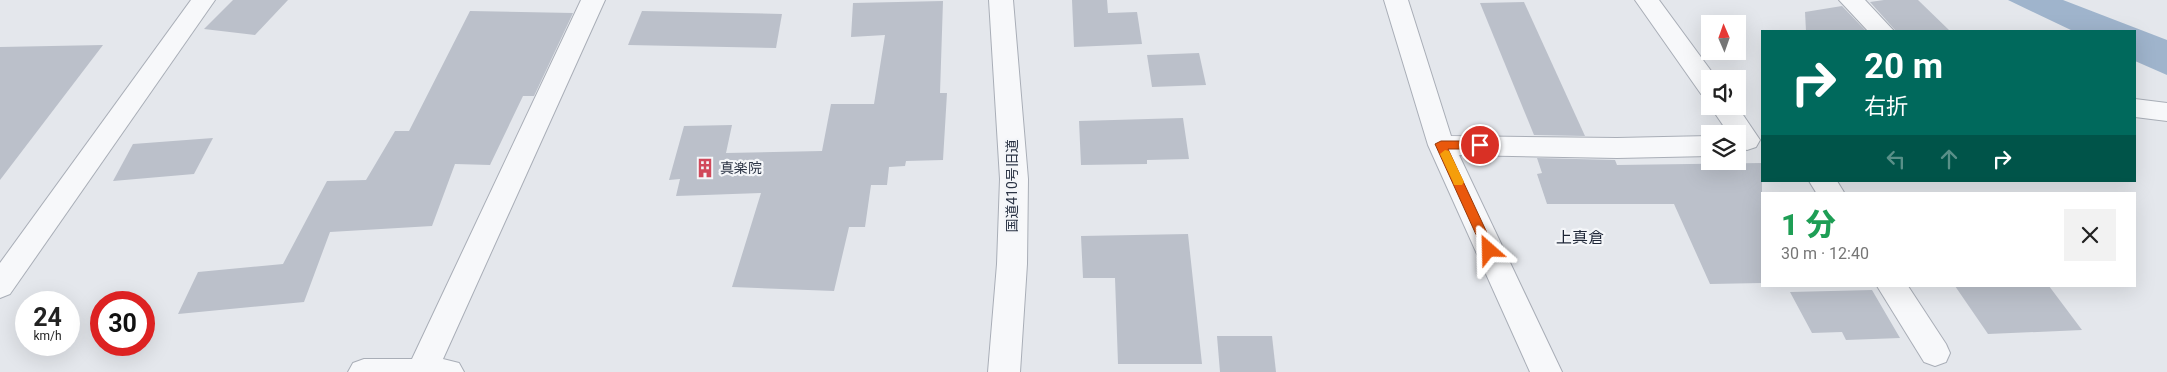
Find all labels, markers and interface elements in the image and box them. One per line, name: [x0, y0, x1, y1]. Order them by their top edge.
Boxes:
north arrow: [1701, 15, 1746, 60]
map controls: [1701, 15, 1746, 170]
text: 20 m: [1864, 46, 1943, 87]
icon: right: [1781, 50, 1846, 115]
button: sound: [1701, 70, 1746, 115]
text: 右折: [1864, 94, 1908, 119]
pin: [1459, 124, 1501, 166]
button: layers: [1701, 125, 1746, 170]
icon: arrive: [1466, 131, 1494, 159]
street label: 国道410号旧道: [1004, 139, 1020, 233]
icon: left: [1882, 145, 1910, 173]
icon: ahead: [1935, 145, 1963, 173]
icon: right: [1988, 145, 2016, 173]
building icon: 真楽院: [694, 157, 716, 179]
place label: 真楽院: [720, 160, 762, 176]
text: 1 分: [1781, 207, 1836, 242]
button: close: [2064, 209, 2116, 261]
position arrow: [1462, 223, 1514, 275]
district label: 上真倉: [1556, 228, 1604, 247]
text: 30 m · 12:40: [1781, 244, 1869, 263]
speed limit sign: 30: [90, 291, 155, 356]
text: 24: [33, 303, 62, 332]
text: km/h: [33, 329, 62, 343]

